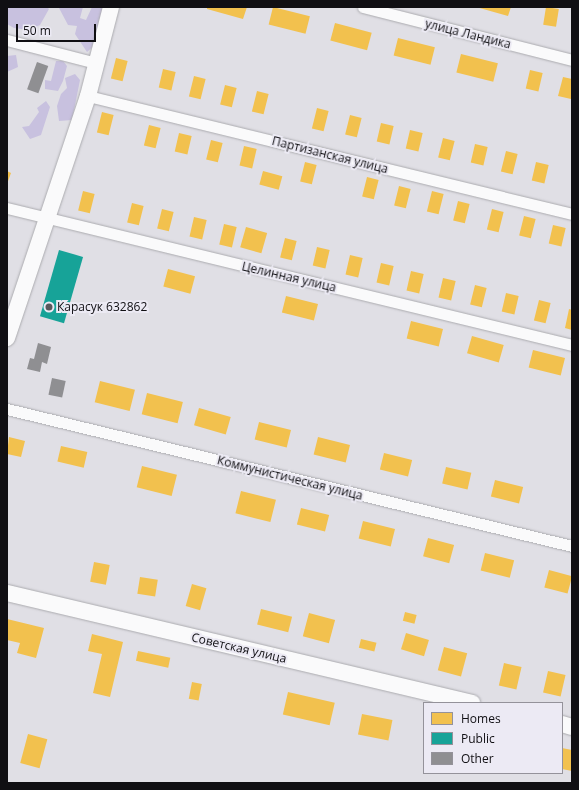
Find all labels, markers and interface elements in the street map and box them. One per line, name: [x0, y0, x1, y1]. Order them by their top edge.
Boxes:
scale bar: [18, 16, 98, 42]
street label: улица Ландика: [424, 16, 512, 52]
text: 50 m: [23, 22, 51, 39]
street label: Партизанская улица: [270, 134, 390, 176]
street label: Целинная улица: [240, 259, 338, 295]
place label: Карасук 632862: [57, 300, 147, 314]
marker: Карасук 632862: [44, 302, 54, 312]
street label: Коммунистическая улица: [216, 453, 364, 503]
street label: Советская улица: [190, 630, 288, 666]
legend: [423, 702, 563, 774]
text: Homes: [461, 710, 501, 727]
text: Public: [461, 730, 495, 747]
text: Other: [461, 750, 494, 767]

